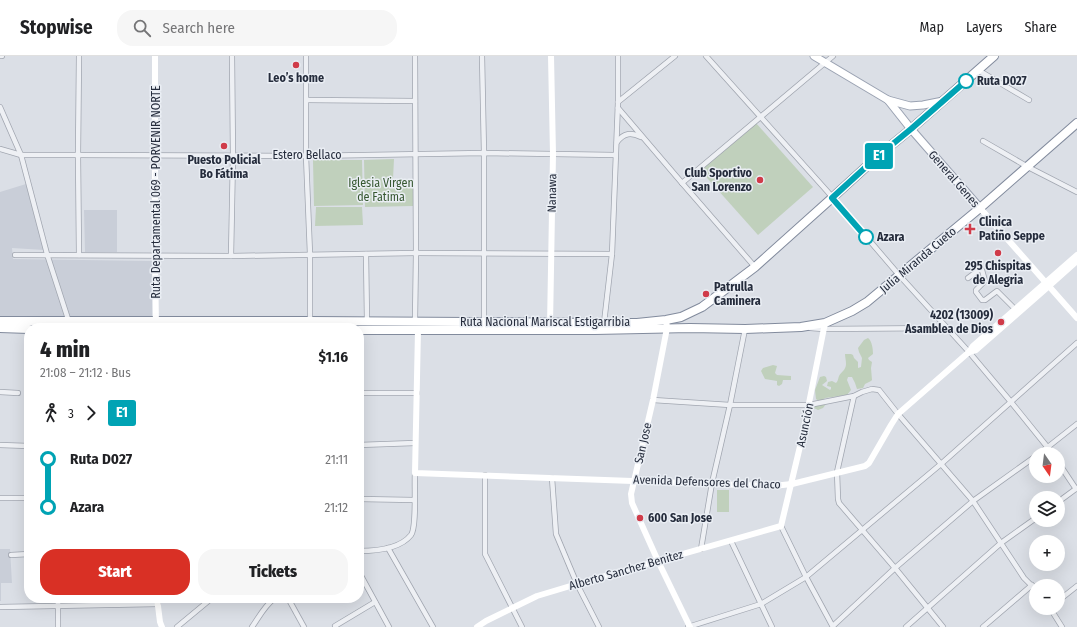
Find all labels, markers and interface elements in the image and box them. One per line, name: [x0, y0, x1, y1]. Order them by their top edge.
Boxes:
search box: [117, 10, 397, 46]
text: Stopwise: [20, 16, 93, 39]
icon: search: [131, 17, 153, 39]
text: Search here: [163, 19, 235, 37]
text: Map: [920, 19, 944, 36]
text: Layers: [966, 19, 1002, 36]
text: Share: [1024, 19, 1057, 36]
marker: Leo’s home: [291, 60, 301, 70]
place label: Leo’s home: [268, 71, 324, 85]
marker: Ruta D027: [958, 73, 974, 89]
place label: Ruta D027: [977, 74, 1027, 88]
street label: Ruta Departamental 069 - PORVENIR NORTE: [149, 85, 163, 299]
marker: Puesto Policial Bo Fátima: [219, 141, 229, 151]
line badge: E1: [861, 143, 897, 169]
text: E1: [873, 147, 885, 164]
street label: Estero Bellaco: [272, 148, 342, 162]
street label: General Genes: [925, 148, 983, 210]
place label: Puesto Policial Bo Fátima: [187, 153, 261, 181]
place label: Club Sportivo San Lorenzo: [684, 166, 753, 194]
street label: Nanawa: [545, 173, 559, 213]
marker: Club Sportivo San Lorenzo: [755, 175, 765, 185]
park label: Iglesia Virgen de Fatima: [348, 176, 414, 204]
place label: Clinica Patiño Seppe: [979, 215, 1045, 243]
marker: Clinica Patiño Seppe: [964, 223, 976, 235]
street label: Julia Miranda Cueto: [877, 224, 959, 296]
marker: Azara: [858, 229, 874, 245]
place label: Azara: [876, 230, 904, 244]
marker: 295 Chispitas de Alegria: [993, 248, 1003, 258]
place label: 295 Chispitas de Alegria: [964, 259, 1032, 287]
place label: Patrulla Caminera: [714, 280, 761, 308]
marker: Patrulla Caminera: [701, 289, 711, 299]
place label: 4202 (13009) Asamblea de Dios: [904, 308, 994, 336]
street label: Ruta Nacional Mariscal Estigarribia: [460, 315, 630, 329]
marker: 4202 (13009) Asamblea de Dios: [996, 317, 1006, 327]
text: 4 min: [40, 336, 90, 363]
text: $1.16: [319, 348, 348, 366]
text: 21:08 – 21:12 · Bus: [40, 365, 131, 380]
icon: walk: [40, 402, 62, 424]
icon: forward: [80, 402, 102, 424]
street label: Asunción: [793, 402, 817, 448]
text: E1: [116, 404, 128, 421]
text: 3: [68, 406, 74, 421]
street label: San Jose: [631, 421, 655, 465]
north arrow: [1029, 447, 1065, 483]
map controls: [1029, 447, 1065, 615]
text: Ruta D027: [70, 450, 132, 468]
text: 21:11: [325, 452, 348, 467]
street label: Avenida Defensores del Chaco: [633, 472, 781, 492]
button: layers: [1029, 491, 1065, 527]
text: Azara: [70, 498, 104, 516]
text: 21:12: [324, 500, 348, 515]
place label: 600 San Jose: [648, 511, 712, 525]
marker: 600 San Jose: [635, 513, 645, 523]
button: +: [1029, 535, 1065, 571]
street label: Alberto Sanchez Benitez: [567, 547, 685, 593]
button: Start: [40, 549, 190, 595]
button: Tickets: [198, 549, 348, 595]
button: −: [1029, 579, 1065, 615]

